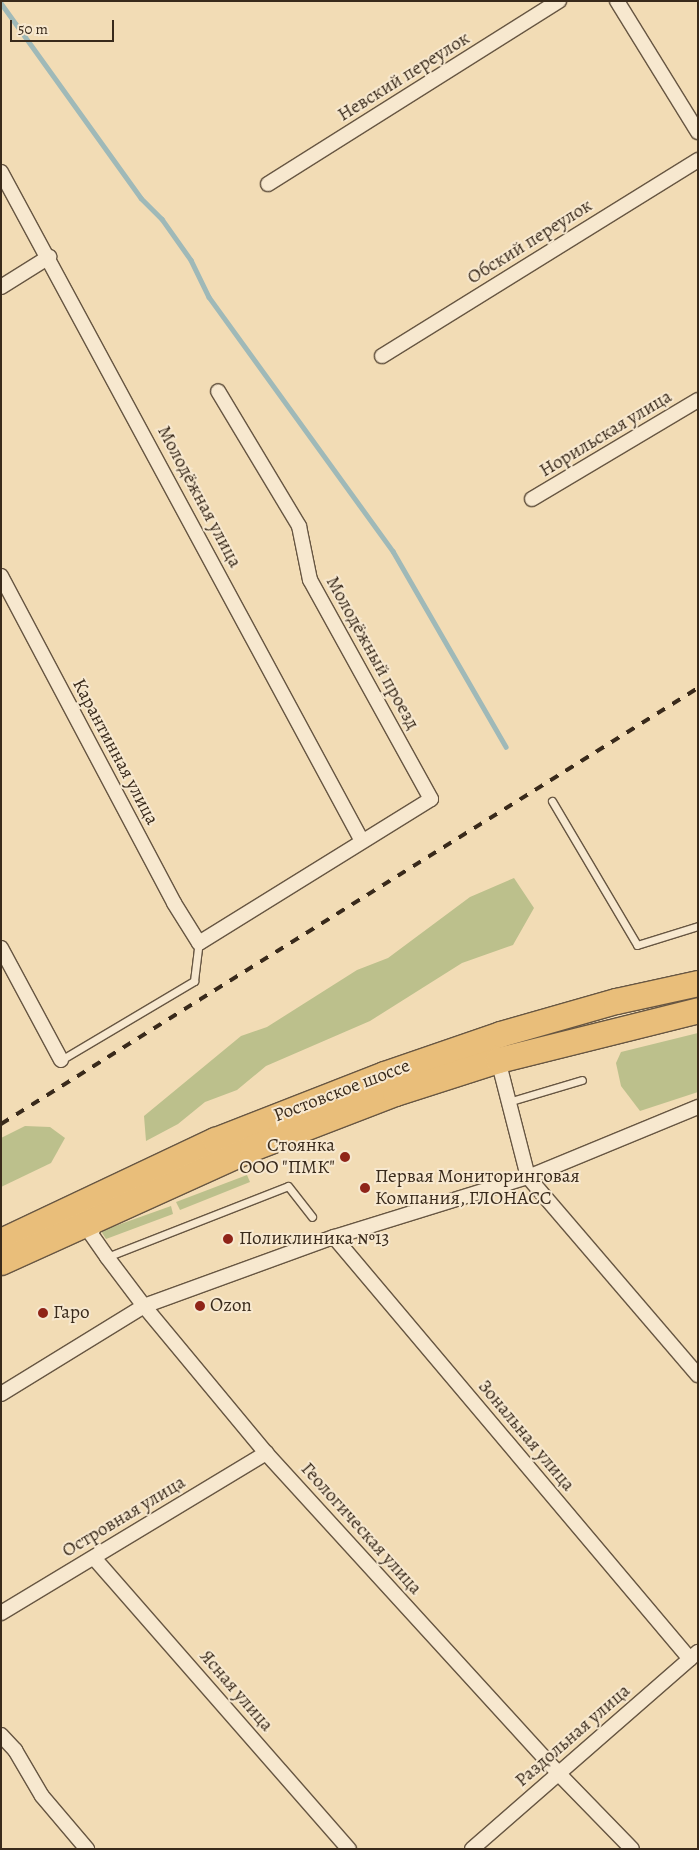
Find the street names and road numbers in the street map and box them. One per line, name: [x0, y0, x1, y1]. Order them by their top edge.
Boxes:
street label: Невский переулок: [334, 27, 474, 127]
street label: Обский переулок: [463, 194, 597, 290]
street label: Норильская улица: [536, 386, 676, 482]
street label: Молодёжная улица: [152, 422, 246, 572]
street label: Молодёжный проезд: [320, 572, 424, 734]
street label: Карантинная улица: [67, 675, 163, 829]
street label: Ростовское шоссе: [271, 1055, 413, 1127]
street label: Зональная улица: [473, 1376, 579, 1496]
street label: Геологическая улица: [296, 1458, 426, 1600]
street label: Островная улица: [58, 1471, 190, 1563]
street label: Ясная улица: [194, 1645, 278, 1737]
street label: Раздольная улица: [511, 1680, 635, 1792]

